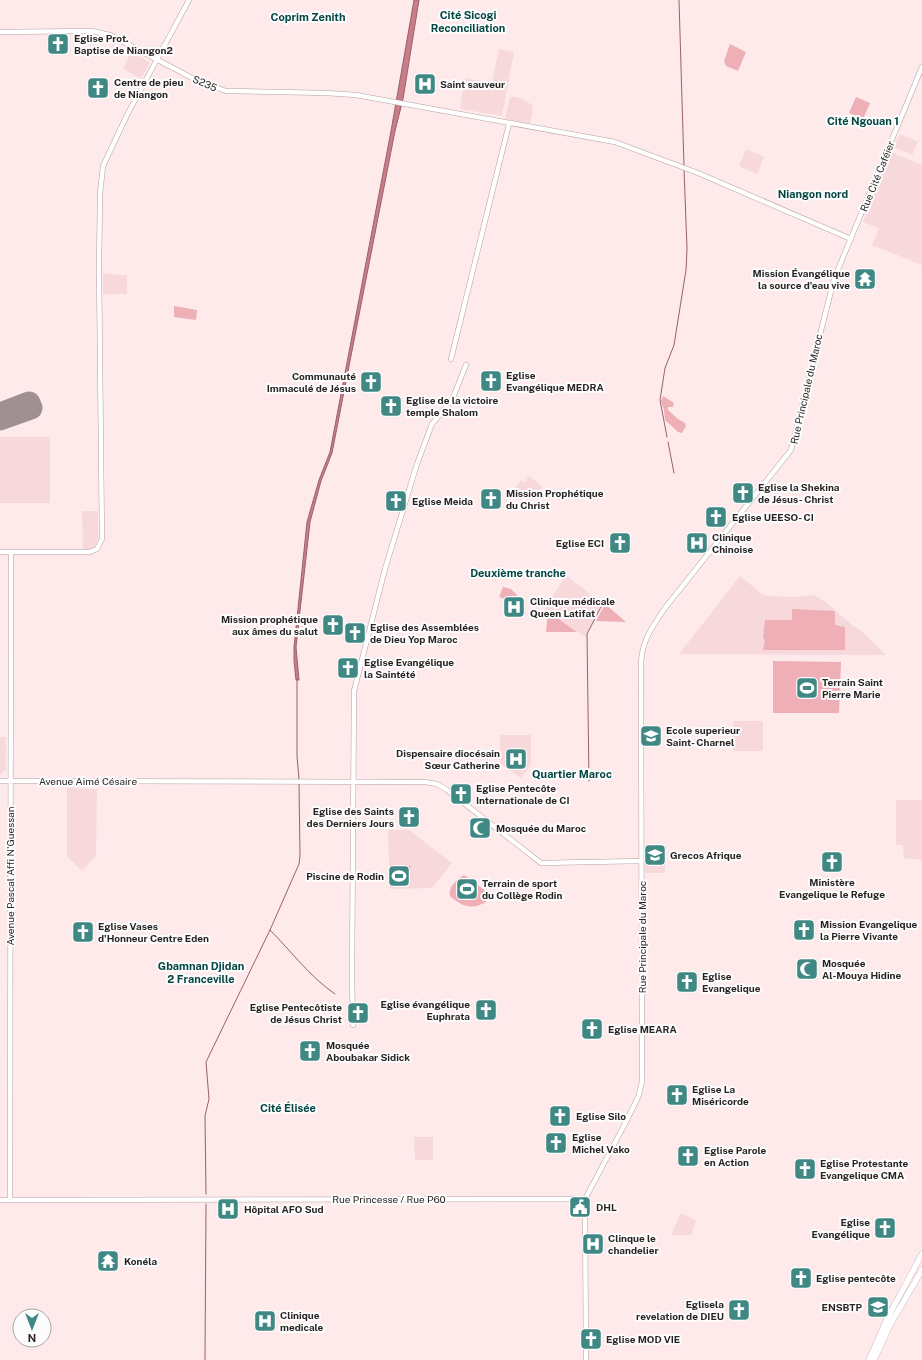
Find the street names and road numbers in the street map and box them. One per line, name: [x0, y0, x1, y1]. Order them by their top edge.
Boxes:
street label: S235: [191, 73, 219, 93]
street label: Rue Cité Caféier: [857, 139, 897, 213]
street label: Rue Principale du Maroc: [787, 333, 825, 445]
street label: Avenue Aimé Césaire: [39, 775, 137, 787]
street label: Avenue Pascal Affi N'Guessan: [4, 806, 16, 946]
street label: Rue Principale du Maroc: [636, 881, 648, 993]
street label: Rue Princesse / Rue P60: [332, 1193, 446, 1205]

